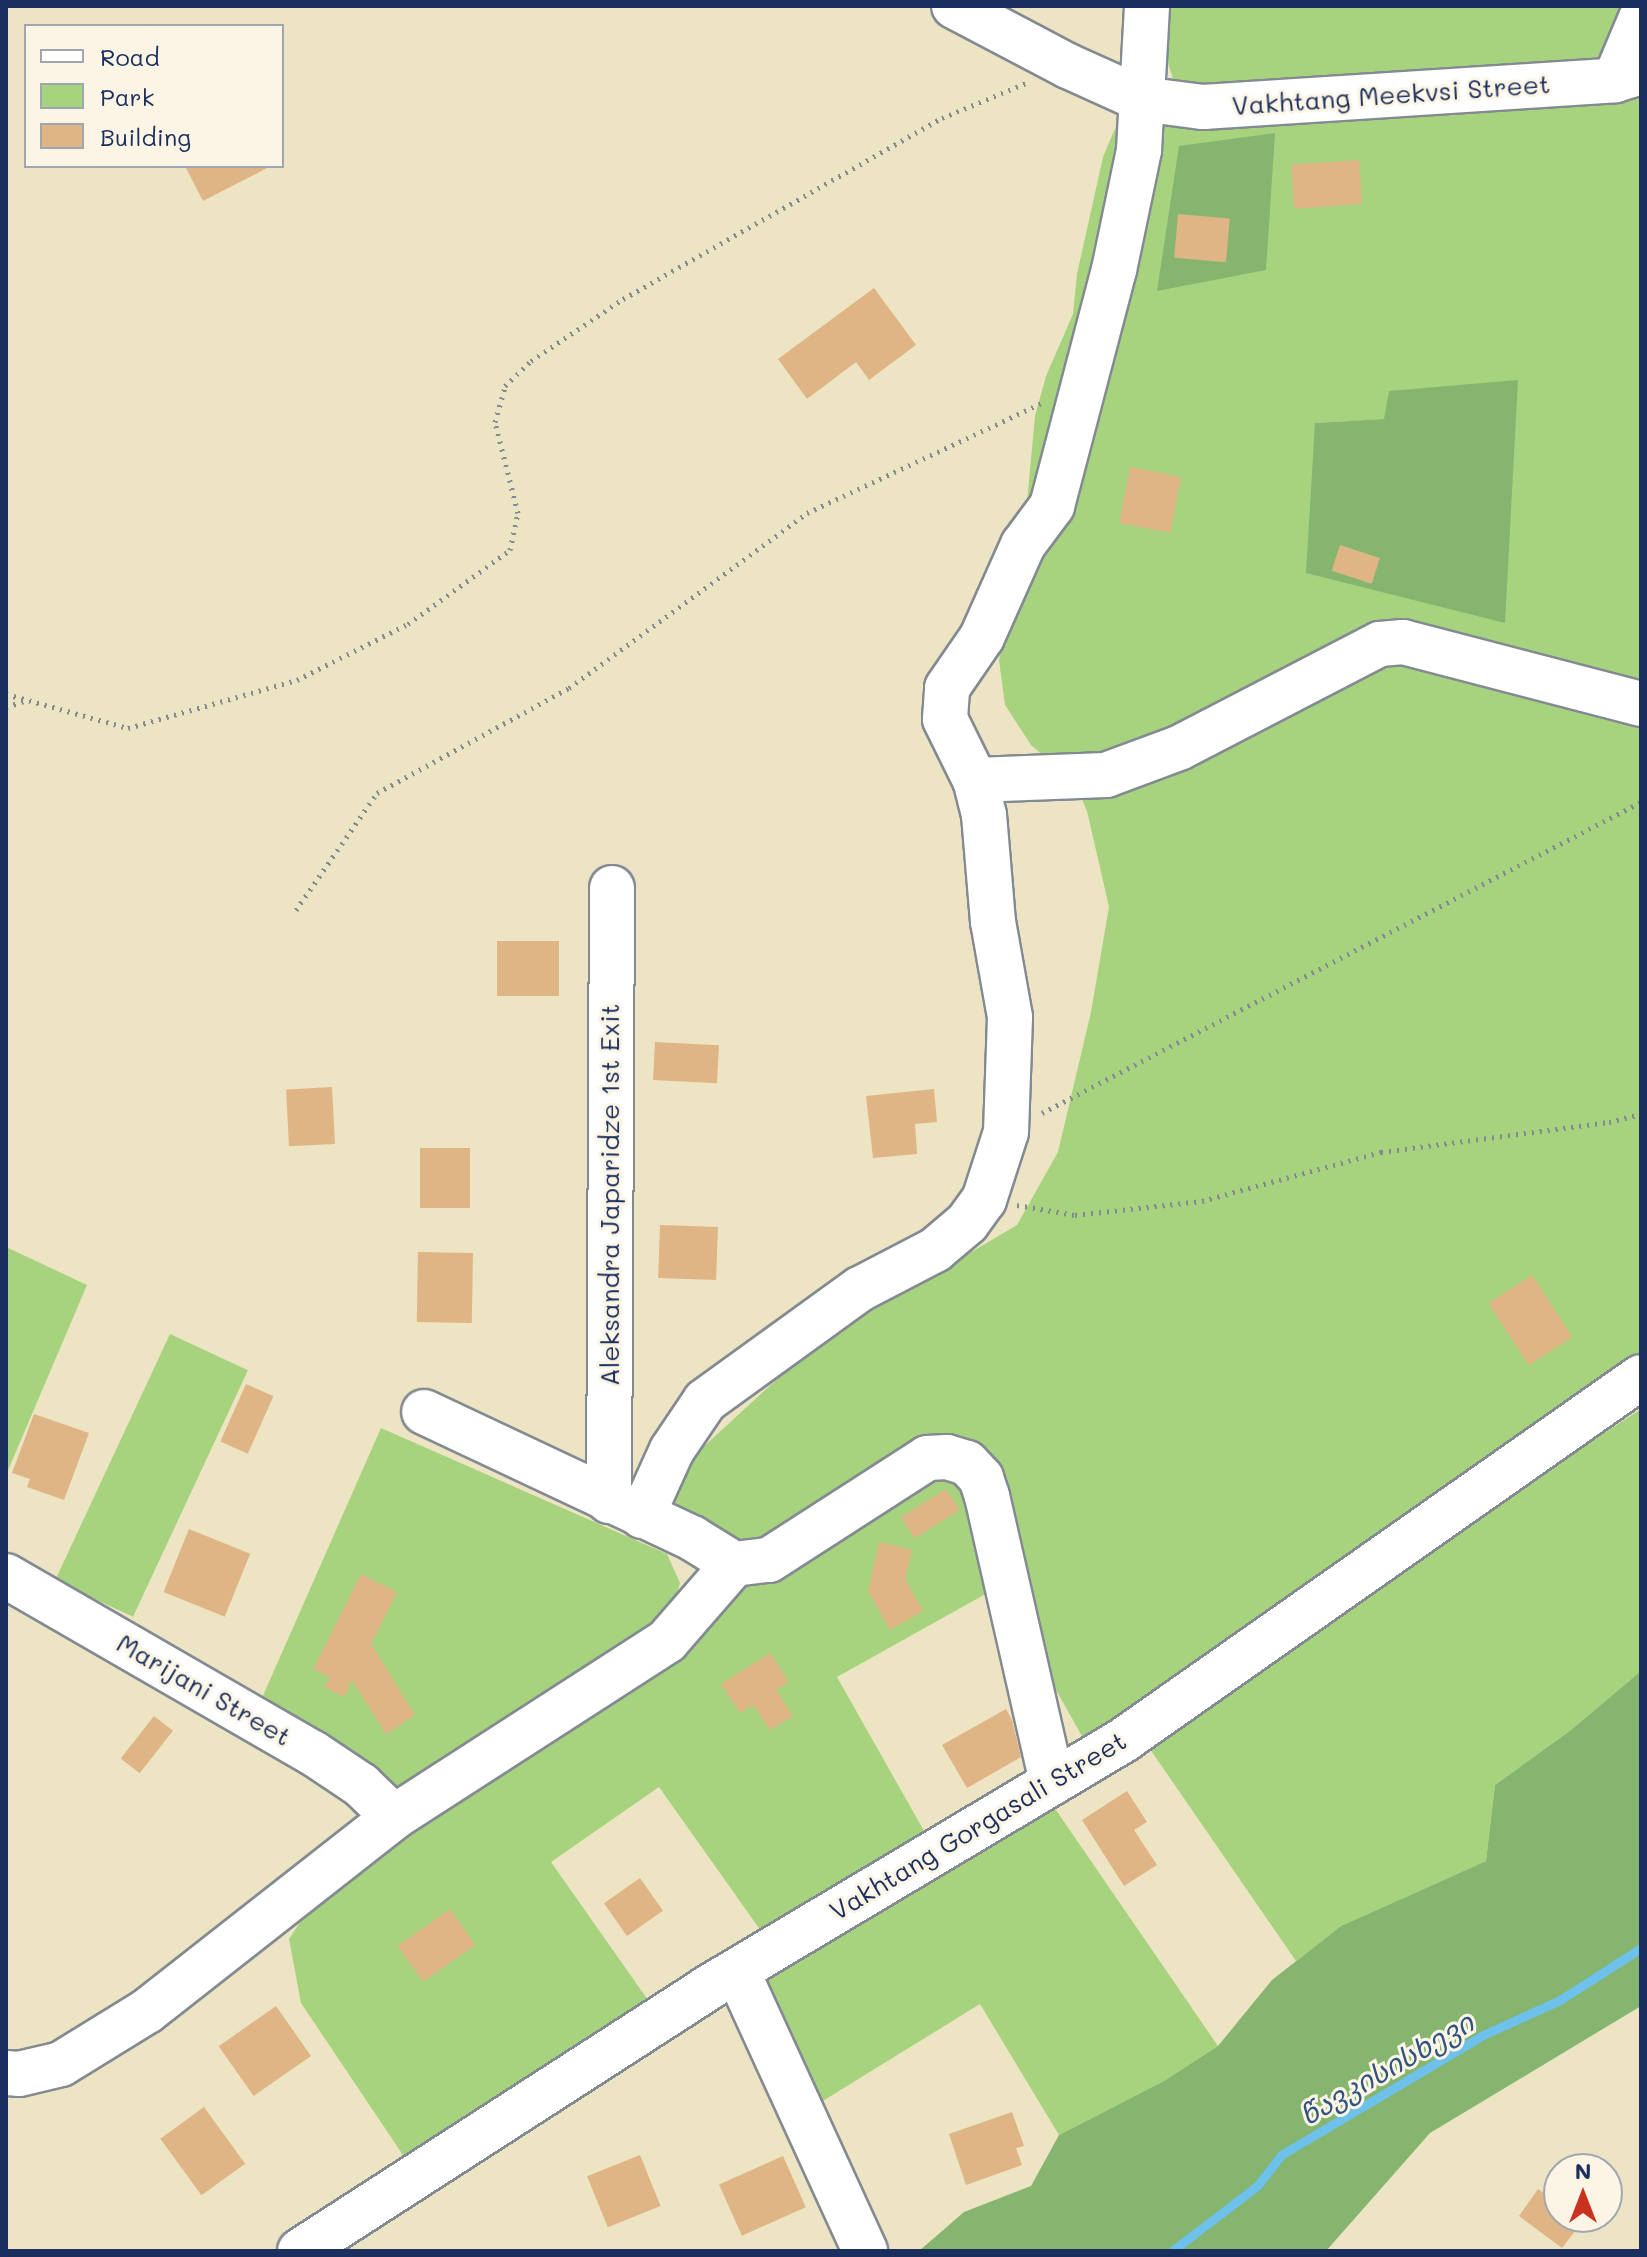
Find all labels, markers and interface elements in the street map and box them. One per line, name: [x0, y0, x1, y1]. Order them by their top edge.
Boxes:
legend: [24, 24, 284, 168]
text: Road: [100, 41, 160, 72]
street label: Vakhtang Meekvsi Street: [1231, 68, 1551, 122]
text: Park: [100, 81, 154, 112]
text: Building: [100, 121, 191, 152]
street label: Aleksandra Japaridze 1st Exit: [594, 1004, 626, 1386]
street label: Marijani Street: [111, 1627, 297, 1753]
street label: Vakhtang Gorgasali Street: [824, 1725, 1132, 1927]
water label: წავკისისხევი: [1293, 2005, 1479, 2131]
north arrow: [1543, 2153, 1623, 2233]
text: N: [1575, 2156, 1591, 2185]

